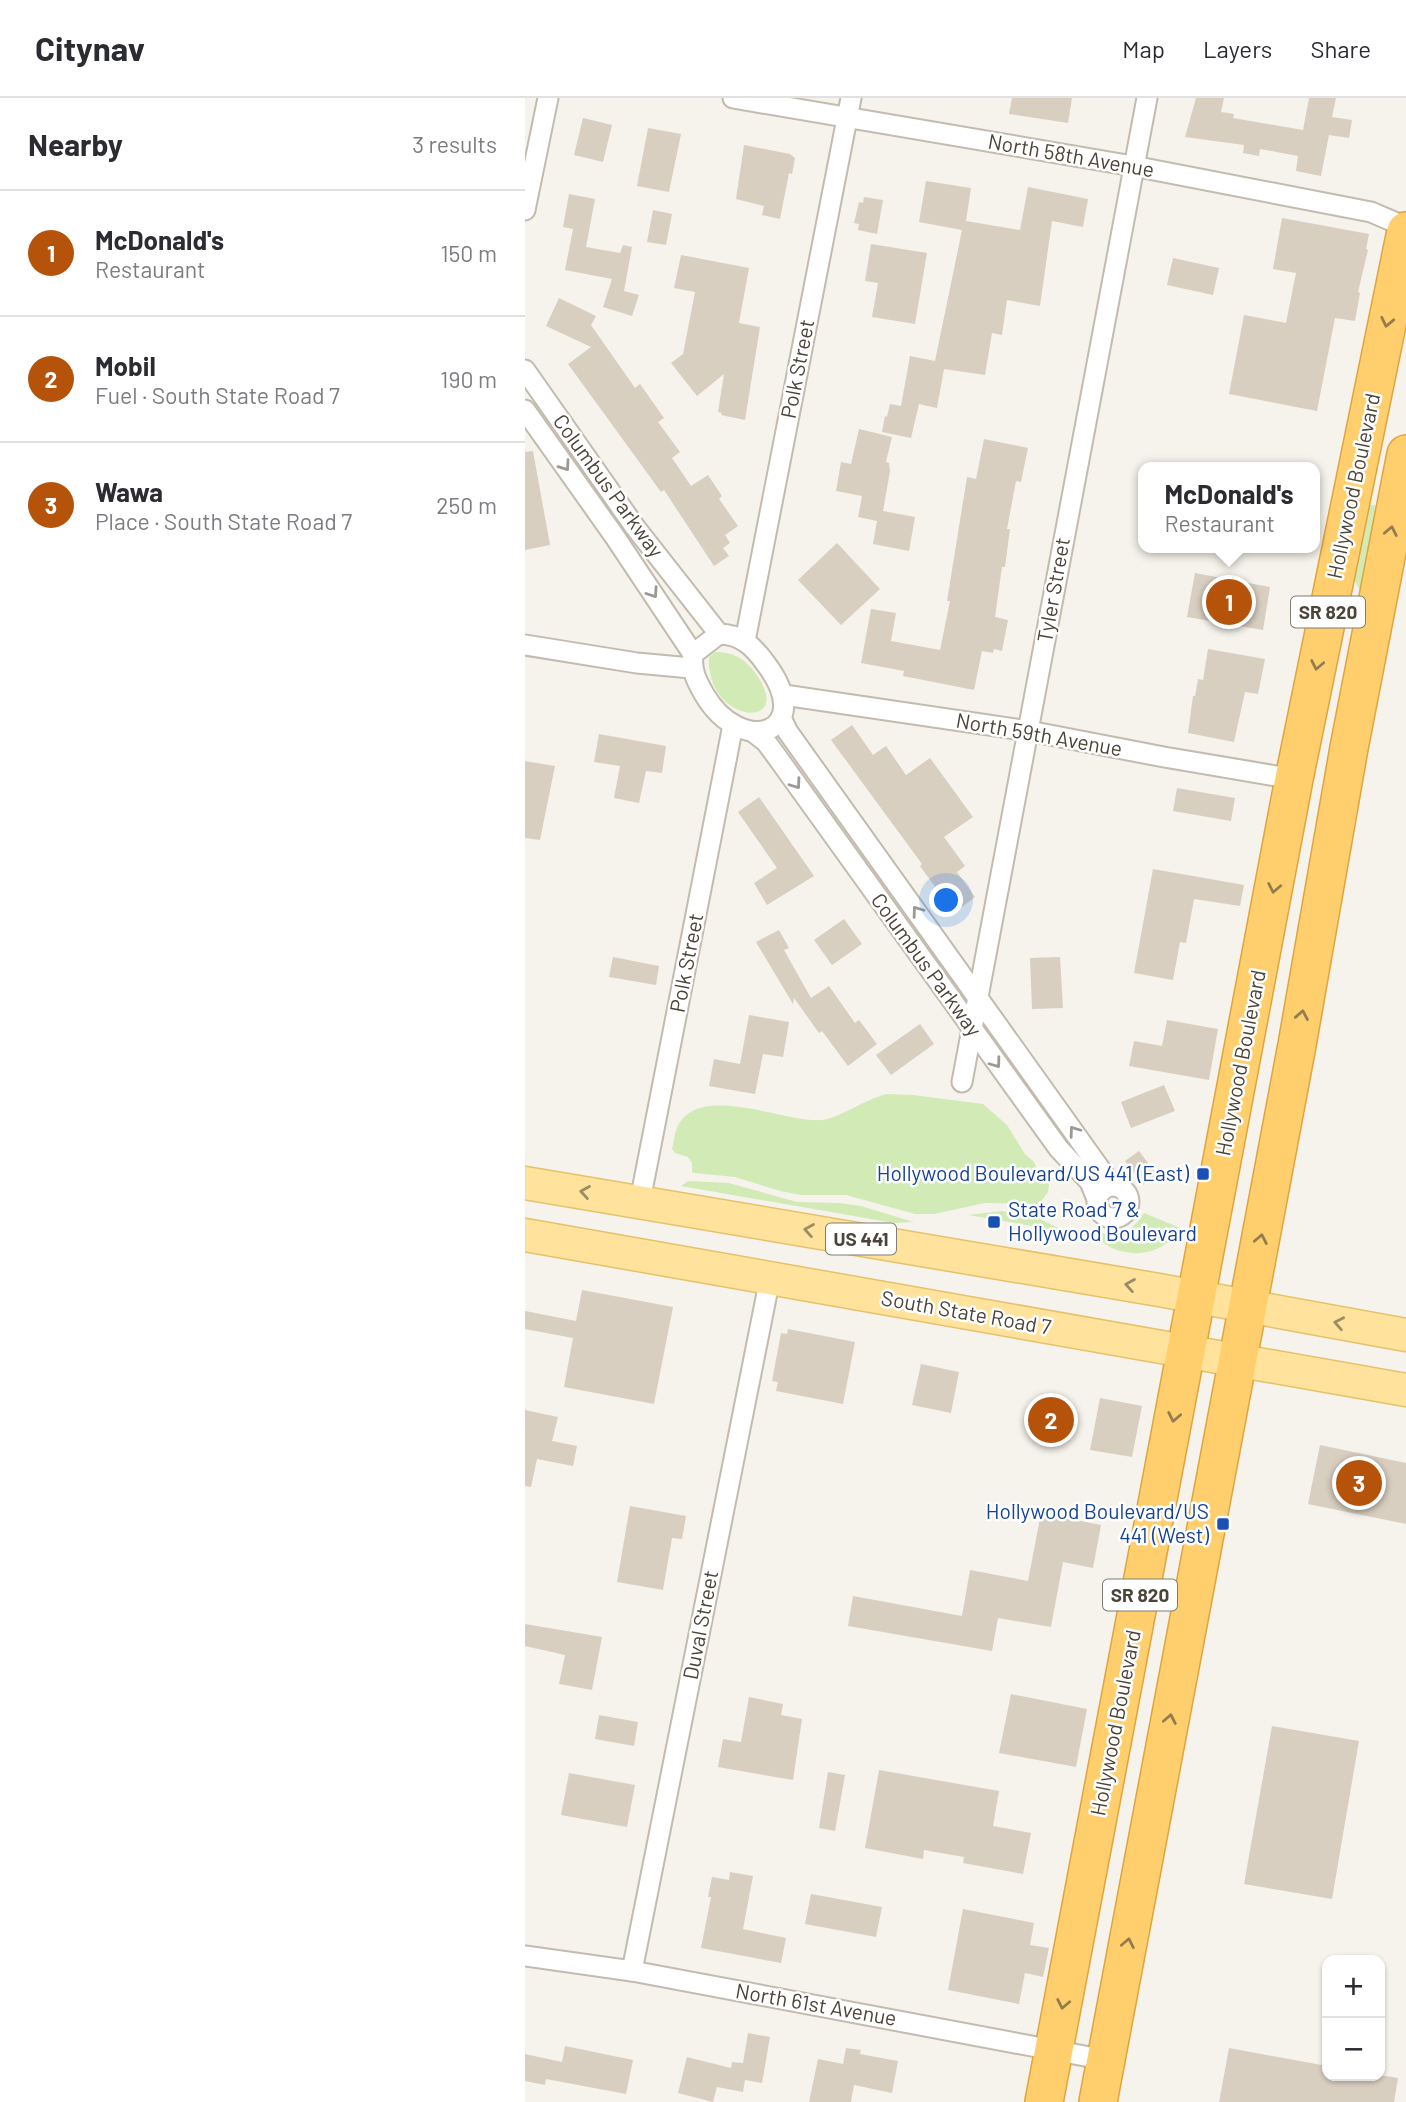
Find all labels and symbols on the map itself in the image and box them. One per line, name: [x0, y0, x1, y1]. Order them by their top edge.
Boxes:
street label: North 58th Avenue: [986, 128, 1156, 181]
one-way arrow: [1381, 316, 1396, 328]
street label: Polk Street: [775, 317, 818, 420]
street label: Hollywood Boulevard: [1321, 391, 1384, 581]
street label: Columbus Parkway: [549, 409, 670, 562]
one-way arrow: [557, 458, 569, 471]
one-way arrow: [1382, 525, 1397, 537]
street label: Tyler Street: [1031, 535, 1074, 644]
pin: 1: [1206, 576, 1252, 628]
one-way arrow: [645, 586, 658, 599]
road number: SR 820: [1291, 597, 1365, 628]
one-way arrow: [1311, 659, 1326, 671]
street label: North 59th Avenue: [954, 707, 1124, 760]
one-way arrow: [788, 776, 800, 789]
one-way arrow: [1267, 882, 1282, 894]
your location: [929, 883, 963, 917]
street label: Columbus Parkway: [867, 888, 988, 1041]
one-way arrow: [912, 906, 925, 919]
street label: Polk Street: [664, 911, 707, 1014]
street label: Hollywood Boulevard: [1209, 968, 1270, 1158]
one-way arrow: [1294, 1010, 1309, 1021]
one-way arrow: [988, 1055, 1000, 1068]
one-way arrow: [1070, 1126, 1082, 1139]
place label: Hollywood Boulevard/US 441 (East): [877, 1160, 1190, 1185]
marker: Hollywood Boulevard/US 441 (East): [1195, 1166, 1211, 1182]
one-way arrow: [579, 1185, 590, 1200]
place label: State Road 7 & Hollywood Boulevard: [1008, 1196, 1197, 1245]
marker: State Road 7 & Hollywood Boulevard: [986, 1214, 1002, 1230]
one-way arrow: [803, 1223, 815, 1238]
road number: US 441: [826, 1224, 896, 1254]
one-way arrow: [1252, 1233, 1267, 1245]
one-way arrow: [1124, 1278, 1136, 1293]
street label: South State Road 7: [879, 1284, 1053, 1339]
one-way arrow: [1333, 1316, 1345, 1331]
pin: 2: [1028, 1394, 1074, 1446]
one-way arrow: [1167, 1411, 1182, 1423]
pin: 3: [1336, 1457, 1382, 1509]
place label: Hollywood Boulevard/US 441 (West): [986, 1498, 1210, 1547]
marker: Hollywood Boulevard/US 441 (West): [1215, 1516, 1231, 1532]
street label: Duval Street: [677, 1568, 722, 1681]
road number: SR 820: [1103, 1580, 1177, 1610]
street label: Hollywood Boulevard: [1084, 1628, 1145, 1818]
one-way arrow: [1162, 1713, 1177, 1725]
one-way arrow: [1120, 1937, 1135, 1949]
street label: North 61st Avenue: [734, 1977, 899, 2030]
one-way arrow: [1056, 1998, 1071, 2010]

